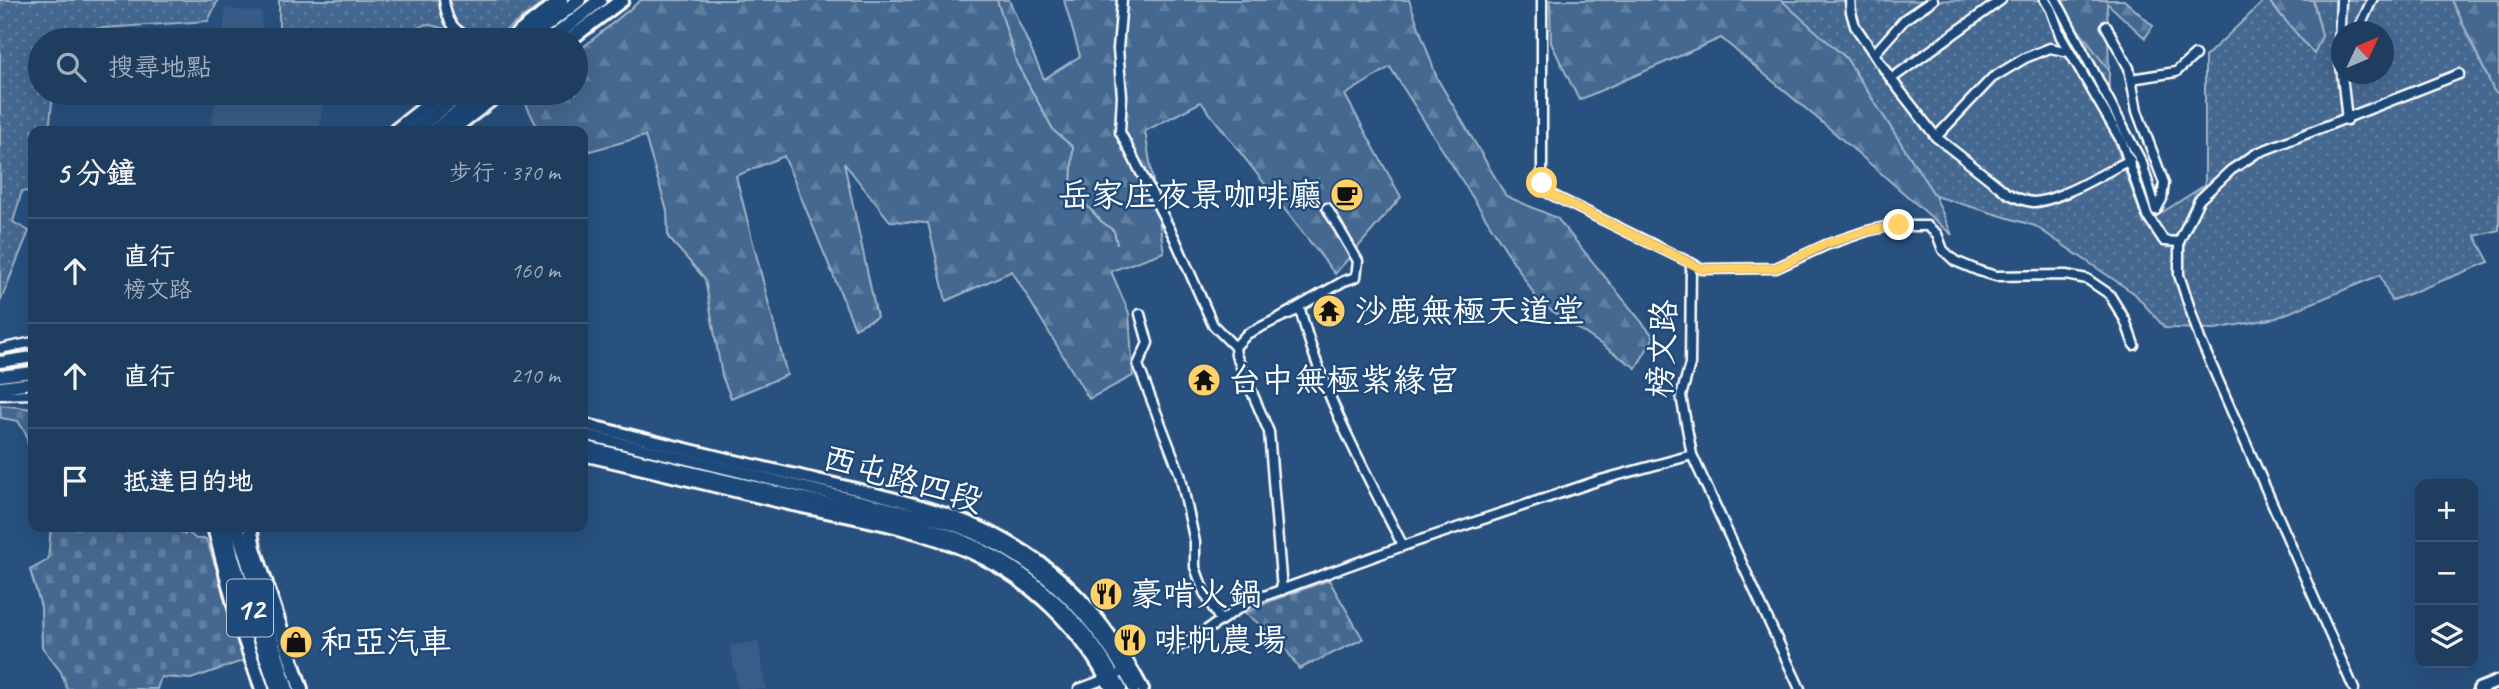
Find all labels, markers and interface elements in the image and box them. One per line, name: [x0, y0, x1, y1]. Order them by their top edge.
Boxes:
north arrow: [2331, 21, 2394, 84]
search box: [28, 28, 588, 105]
icon: search: [52, 48, 90, 86]
text: 搜尋地點: [108, 51, 212, 84]
text: 5 分鐘: [56, 154, 136, 192]
text: 步行 · 370 m: [449, 158, 560, 187]
route start: [1526, 167, 1557, 198]
place label: 岳家庄夜景咖啡廳: [1058, 174, 1322, 216]
cafe icon: 岳家庄夜景咖啡廳: [1328, 176, 1366, 214]
route end: [1883, 209, 1914, 240]
text: 直行: [123, 240, 175, 273]
icon: ahead: [56, 252, 94, 290]
text: 160 m: [511, 256, 560, 285]
text: 榜文路: [123, 275, 192, 304]
place label: 沙鹿無極天道堂: [1354, 290, 1585, 332]
temple icon: 沙鹿無極天道堂: [1310, 292, 1348, 330]
street label: 榜文路: [1638, 298, 1686, 400]
icon: ahead: [56, 357, 94, 395]
place label: 台中無極紫緣宮: [1228, 359, 1459, 401]
text: 直行: [123, 360, 175, 393]
text: 210 m: [511, 361, 560, 390]
temple icon: 台中無極紫緣宮: [1185, 361, 1223, 399]
street label: 西屯路四段: [818, 436, 988, 522]
icon: arrive: [56, 462, 94, 500]
text: 抵達目的地: [123, 465, 253, 498]
map controls: [2415, 479, 2478, 668]
button: +: [2415, 479, 2478, 542]
button: −: [2415, 542, 2478, 605]
place label: 豪啃火鍋: [1130, 573, 1262, 615]
restaurant icon: 豪啃火鍋: [1087, 575, 1125, 613]
road number: 12: [227, 580, 273, 636]
button: layers: [2415, 605, 2478, 668]
place label: 啡帆農場: [1154, 619, 1286, 661]
place label: 和亞汽車: [320, 621, 452, 663]
restaurant icon: 啡帆農場: [1111, 621, 1149, 659]
shop icon: 和亞汽車: [277, 623, 315, 661]

